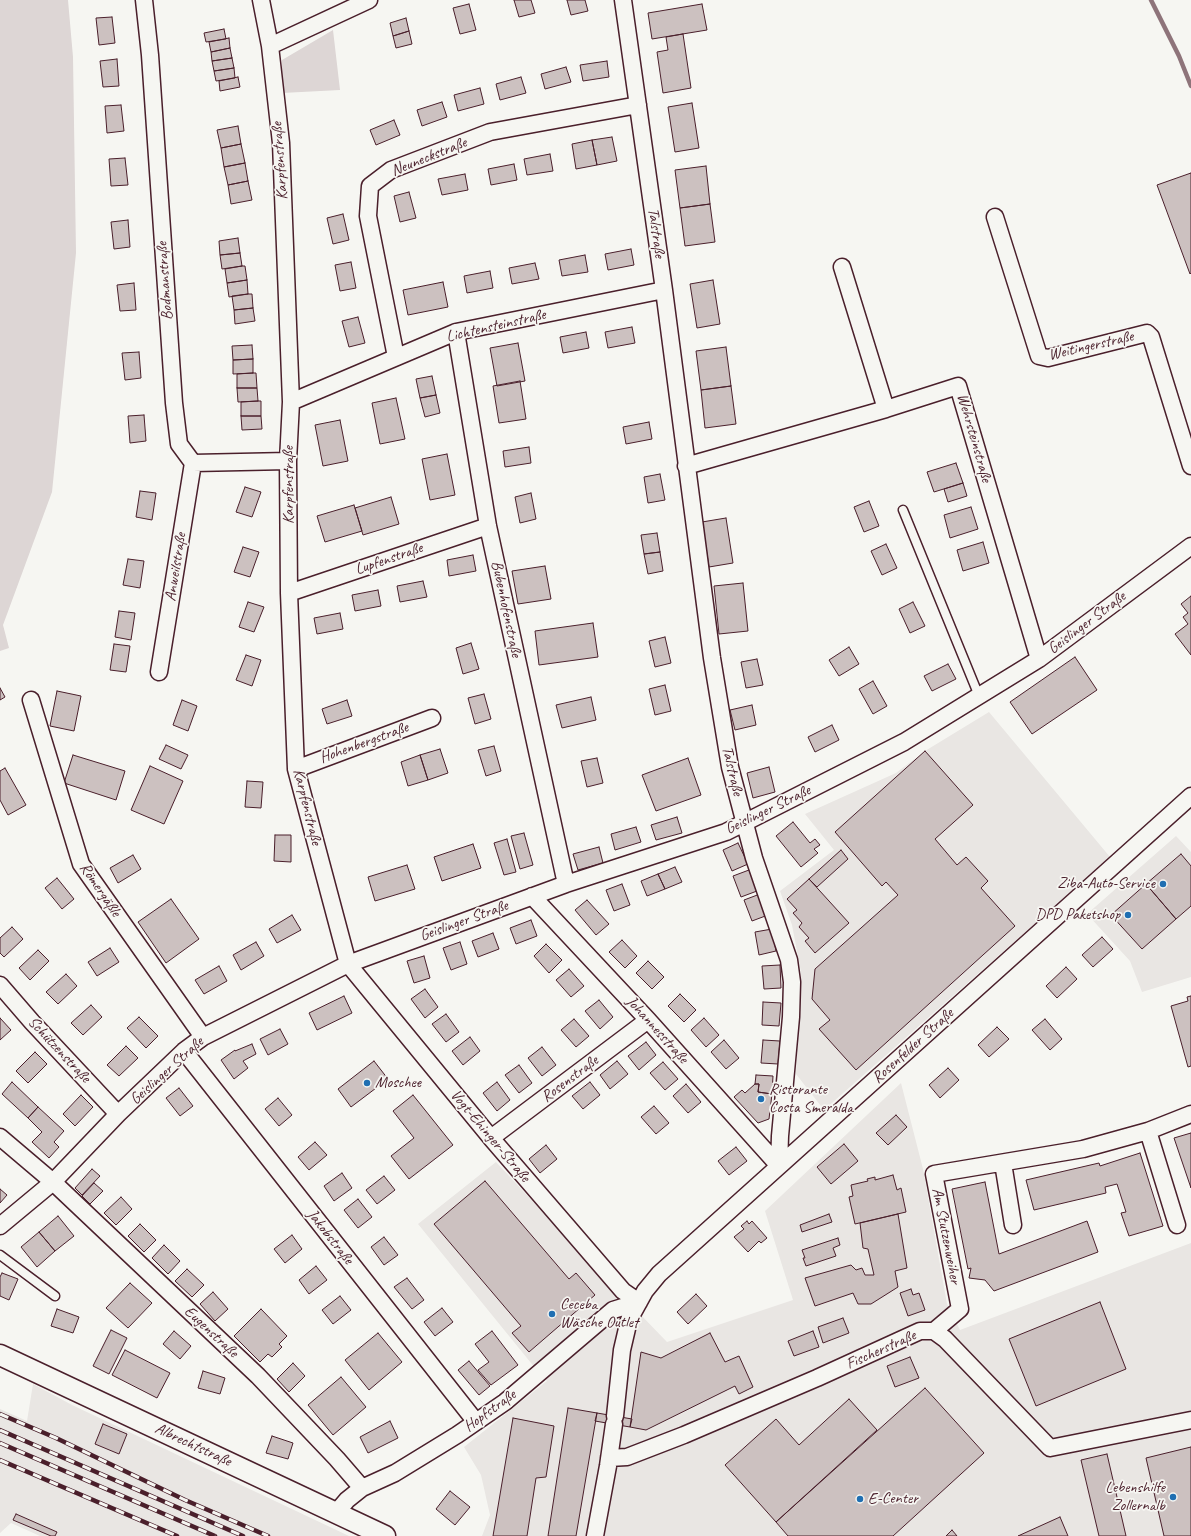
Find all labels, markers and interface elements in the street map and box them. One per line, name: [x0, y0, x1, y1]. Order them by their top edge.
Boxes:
street label: Karpfenstraße: [268, 122, 292, 200]
street label: Neuneckstraße: [388, 133, 470, 181]
street label: Talstraße: [643, 207, 669, 259]
street label: Bodmanstraße: [153, 241, 177, 321]
street label: Lichtensteinstraße: [445, 305, 547, 347]
street label: Weitingerstraße: [1047, 327, 1135, 365]
street label: Wehrsteinstraße: [952, 391, 996, 485]
street label: Karpfenstraße: [279, 446, 299, 524]
street label: Anweilstraße: [161, 531, 191, 603]
street label: Lupfenstraße: [353, 539, 425, 579]
street label: Bubenhofenstraße: [486, 559, 526, 659]
street label: Geislinger Straße: [1044, 587, 1130, 659]
street label: Hohenbergstraße: [317, 718, 411, 768]
street label: Talstraße: [717, 744, 747, 798]
street label: Karpfenstraße: [288, 767, 326, 847]
street label: Geislinger Straße: [722, 781, 814, 839]
street label: Römergäßle: [75, 859, 125, 921]
place label: Ziba-Auto-Service: [1057, 874, 1155, 894]
marker: Ziba-Auto-Service: [1158, 879, 1168, 889]
street label: Geislinger Straße: [417, 896, 511, 946]
place label: DPD Paketshop: [1035, 905, 1120, 925]
marker: DPD Paketshop: [1123, 910, 1133, 920]
street label: Johannesstraße: [622, 992, 692, 1068]
street label: Rosenfelder Straße: [868, 1004, 958, 1088]
street label: Schützenstraße: [23, 1013, 95, 1087]
street label: Geislinger Straße: [126, 1033, 208, 1109]
street label: Rosenstraße: [538, 1051, 602, 1107]
place label: Moschee: [375, 1073, 421, 1093]
marker: Moschee: [362, 1078, 372, 1088]
place label: Ristorante Costa Smeralda: [769, 1080, 853, 1118]
street label: Vogt-Ehinger-Straße: [446, 1086, 534, 1186]
marker: Ristorante Costa Smeralda: [756, 1094, 766, 1104]
street label: Am Stutzenweiher: [927, 1186, 965, 1286]
street label: Jakobstraße: [302, 1206, 358, 1268]
place label: Ceceba Wäsche Outlet: [560, 1295, 638, 1333]
street label: Eugenstraße: [180, 1302, 242, 1362]
marker: Ceceba Wäsche Outlet: [547, 1309, 557, 1319]
street label: Fischerstraße: [843, 1326, 919, 1374]
street label: Hopfstraße: [460, 1386, 520, 1436]
street label: Albrechtstraße: [152, 1419, 234, 1471]
place label: Lebenshilfe Zollernalb: [1105, 1478, 1165, 1516]
place label: E-Center: [868, 1489, 918, 1509]
marker: Lebenshilfe Zollernalb: [1168, 1492, 1178, 1502]
marker: E-Center: [855, 1494, 865, 1504]

